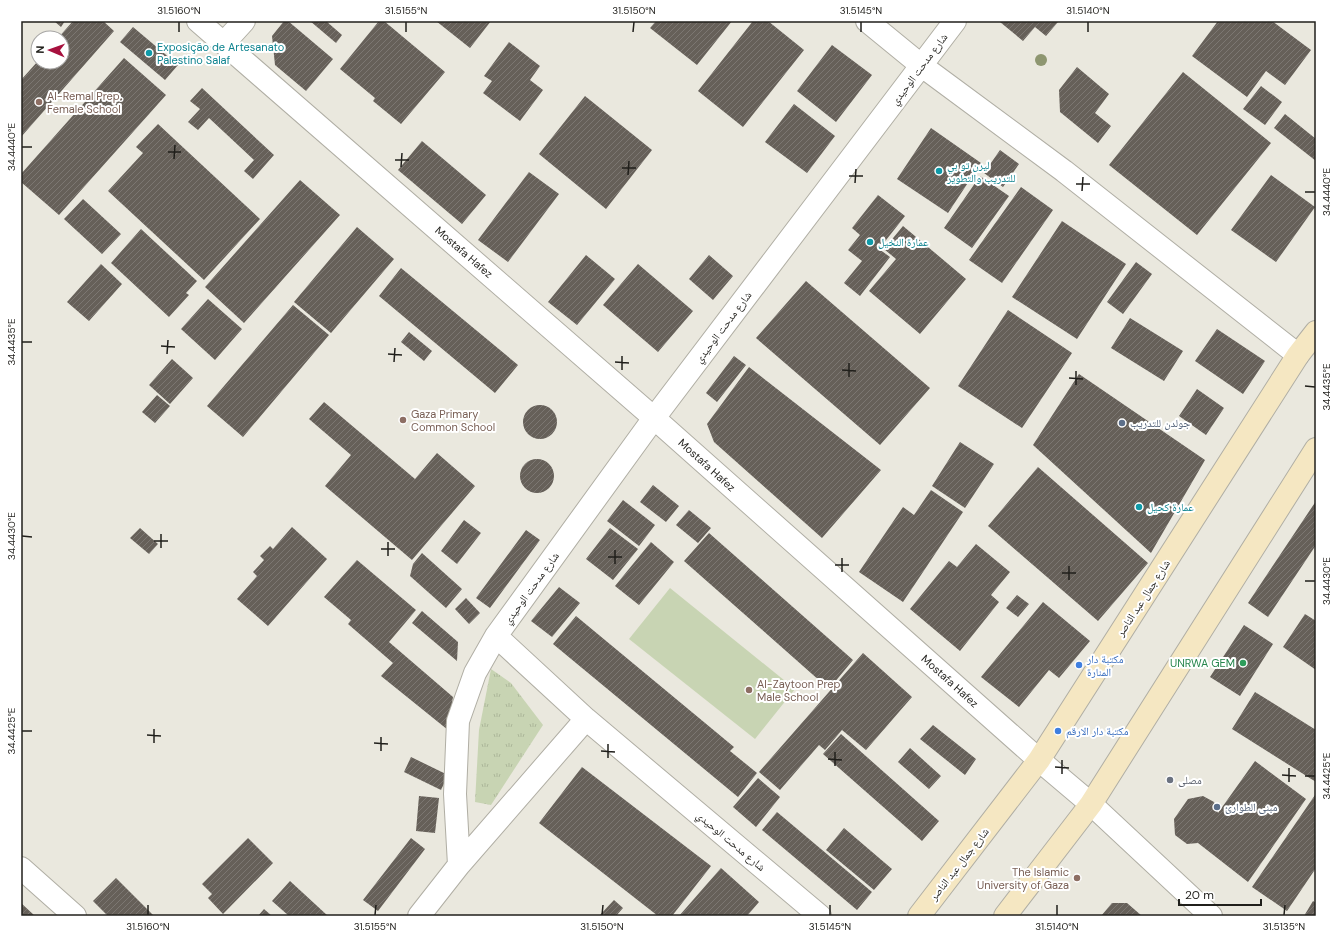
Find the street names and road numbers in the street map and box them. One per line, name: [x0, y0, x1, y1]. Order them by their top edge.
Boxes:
street label: شارع مدحت الوحيدي: [888, 30, 952, 109]
street label: Mostafa Hafez: [432, 223, 496, 281]
street label: شارع مدحت الوحيدي: [692, 288, 756, 367]
street label: Mostafa Hafez: [676, 436, 738, 494]
street label: شارع مدحت الوحيدي: [500, 549, 563, 628]
street label: شارع جمال عبد الناصر: [1112, 557, 1173, 640]
street label: Mostafa Hafez: [919, 652, 981, 710]
street label: شارع مدحت الوحيدي: [692, 808, 768, 875]
street label: شارع جمال عبد الناصر: [926, 825, 992, 904]

